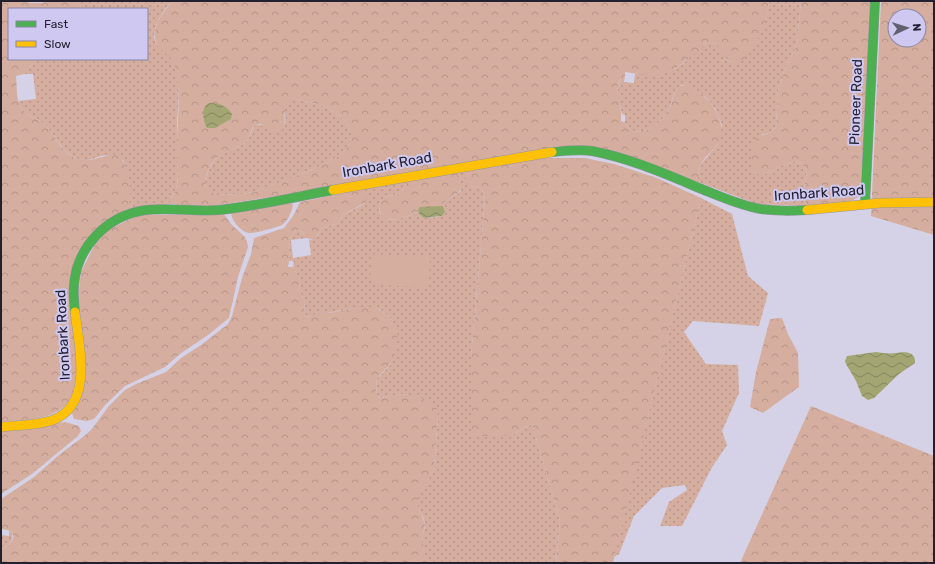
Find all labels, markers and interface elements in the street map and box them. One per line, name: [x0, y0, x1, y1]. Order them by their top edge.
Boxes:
legend: [8, 8, 148, 60]
north arrow: [887, 8, 927, 48]
text: Fast: [44, 17, 68, 31]
text: N: [910, 23, 923, 32]
text: Slow: [44, 37, 71, 51]
street label: Pioneer Road: [846, 59, 866, 145]
street label: Ironbark Road: [341, 149, 433, 181]
street label: Ironbark Road: [773, 181, 865, 205]
street label: Ironbark Road: [52, 289, 74, 381]

